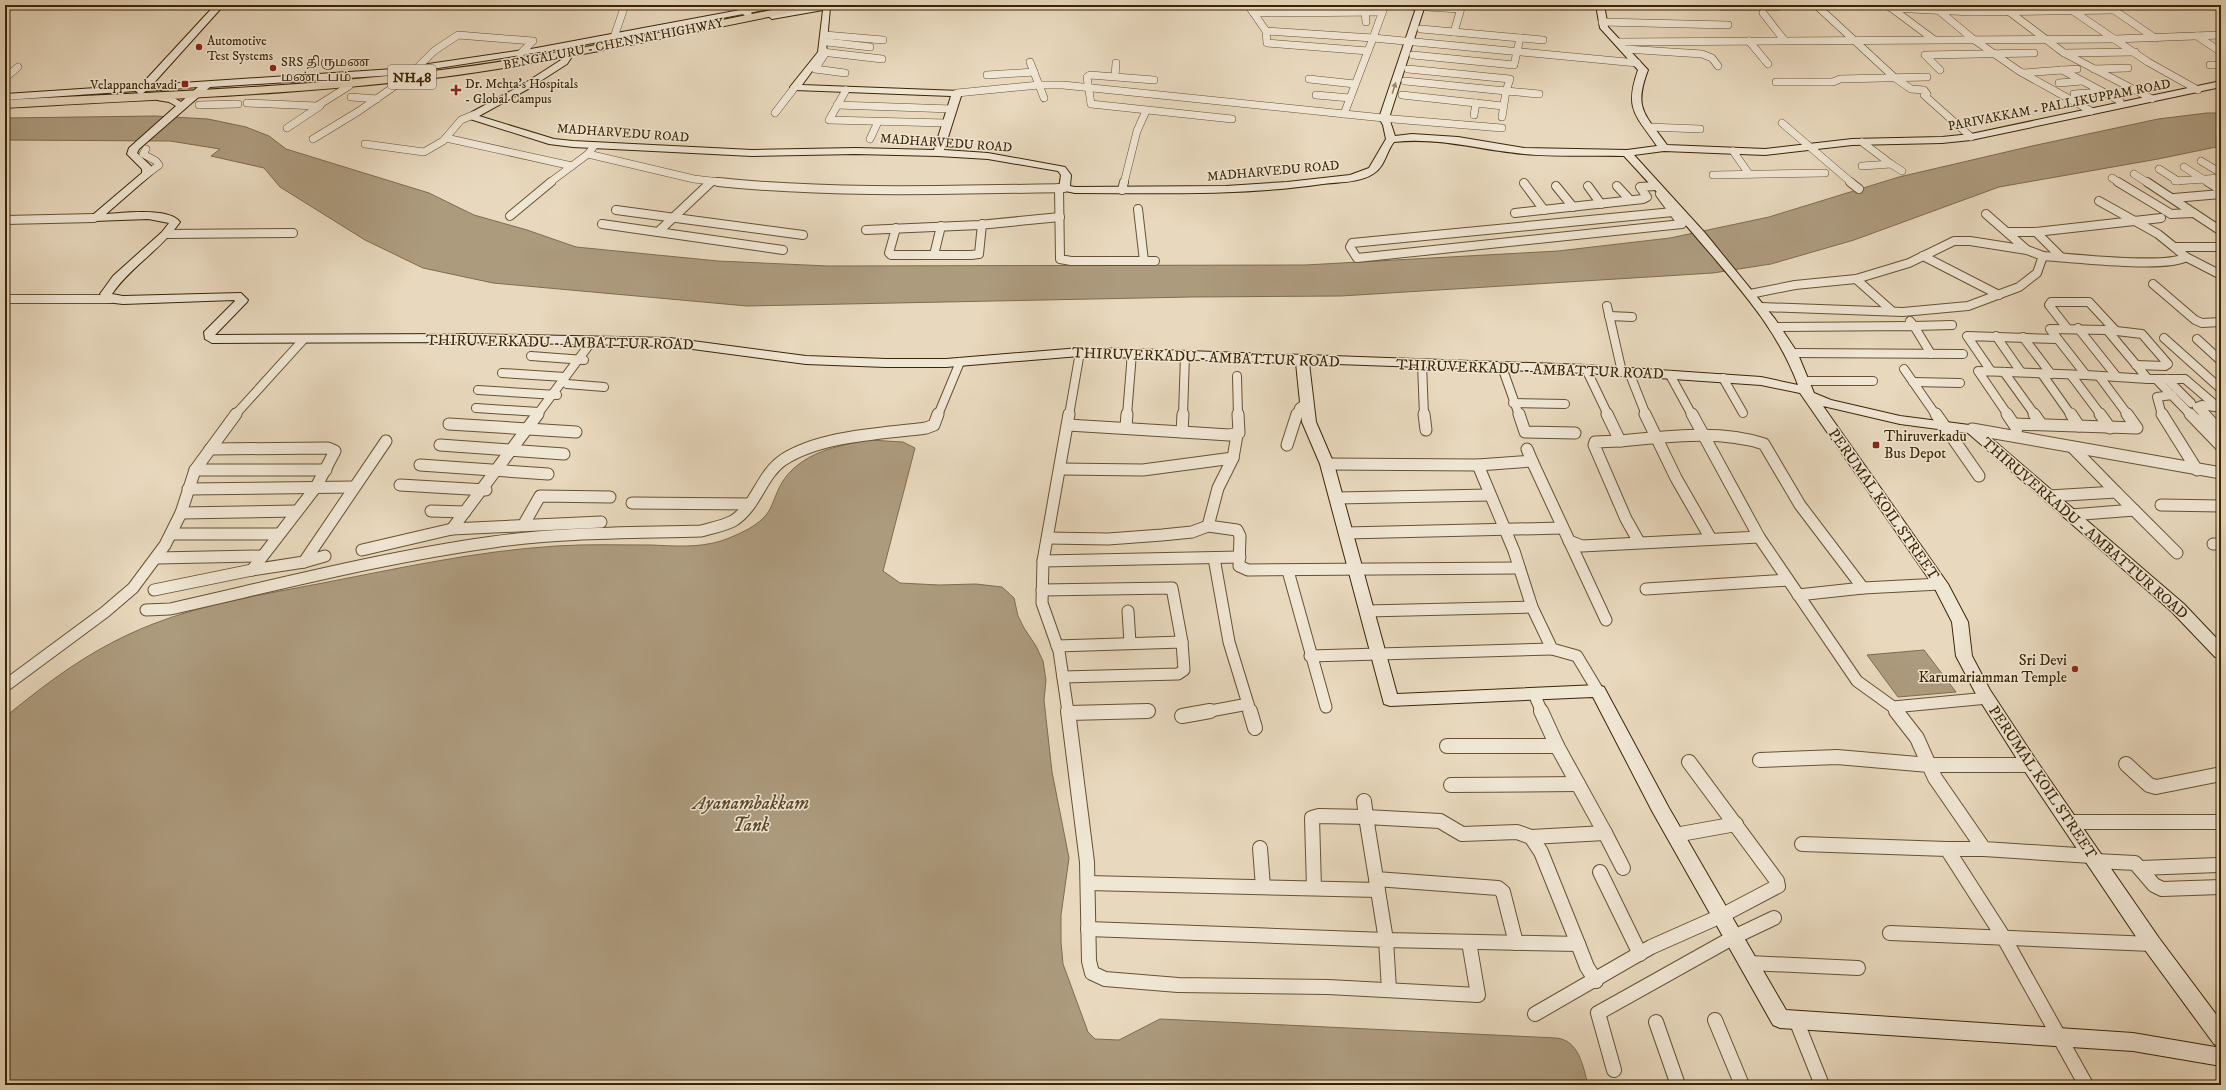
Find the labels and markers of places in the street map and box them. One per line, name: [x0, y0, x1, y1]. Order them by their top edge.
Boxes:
place label: Automotive Test Systems: [207, 33, 273, 64]
marker: Automotive Test Systems: [194, 42, 204, 52]
place label: SRS திருமண மண்டபம்: [281, 54, 370, 85]
marker: SRS திருமண மண்டபம்: [268, 63, 278, 73]
place label: Dr. Mehta's Hospitals - Global Campus: [465, 76, 578, 107]
place label: Velappanchavadi: [89, 77, 177, 93]
marker: Velappanchavadi: [180, 79, 190, 89]
marker: Dr. Mehta's Hospitals - Global Campus: [450, 84, 462, 96]
place label: Thiruverkadu Bus Depot: [1884, 427, 1967, 463]
marker: Thiruverkadu Bus Depot: [1871, 440, 1881, 450]
place label: Sri Devi Karumariamman Temple: [1918, 651, 2067, 687]
marker: Sri Devi Karumariamman Temple: [2070, 664, 2080, 674]

